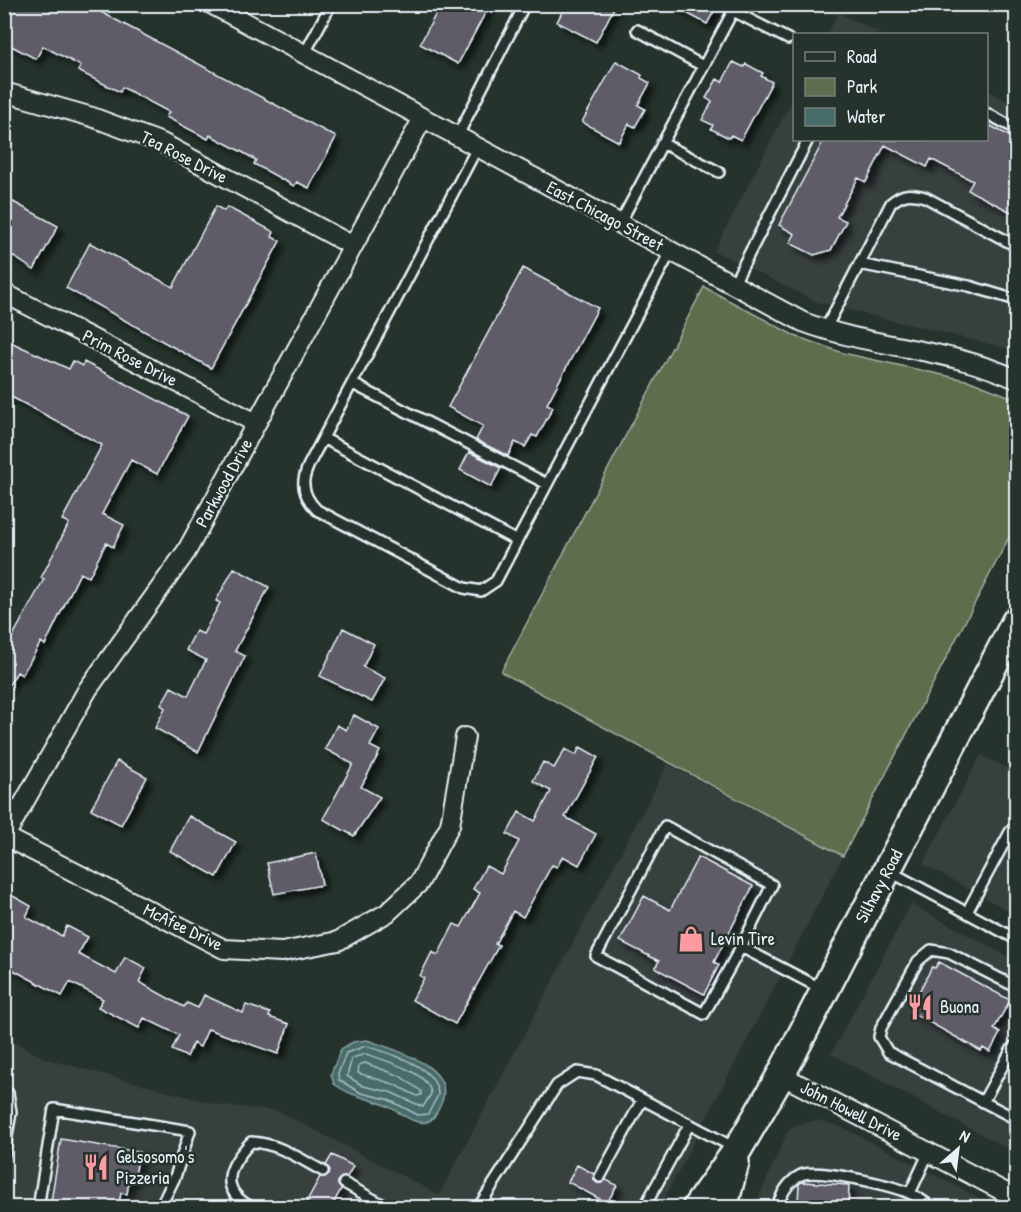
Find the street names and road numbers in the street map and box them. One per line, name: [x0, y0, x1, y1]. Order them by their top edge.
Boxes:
street label: Tea Rose Drive: [137, 124, 232, 189]
street label: East Chicago Street: [542, 174, 669, 257]
street label: Prim Rose Drive: [78, 323, 182, 392]
street label: Parkwood Drive: [189, 434, 258, 532]
street label: Silhavy Road: [849, 845, 908, 927]
street label: McAfee Drive: [139, 897, 227, 956]
street label: John Howell Drive: [796, 1074, 906, 1147]

